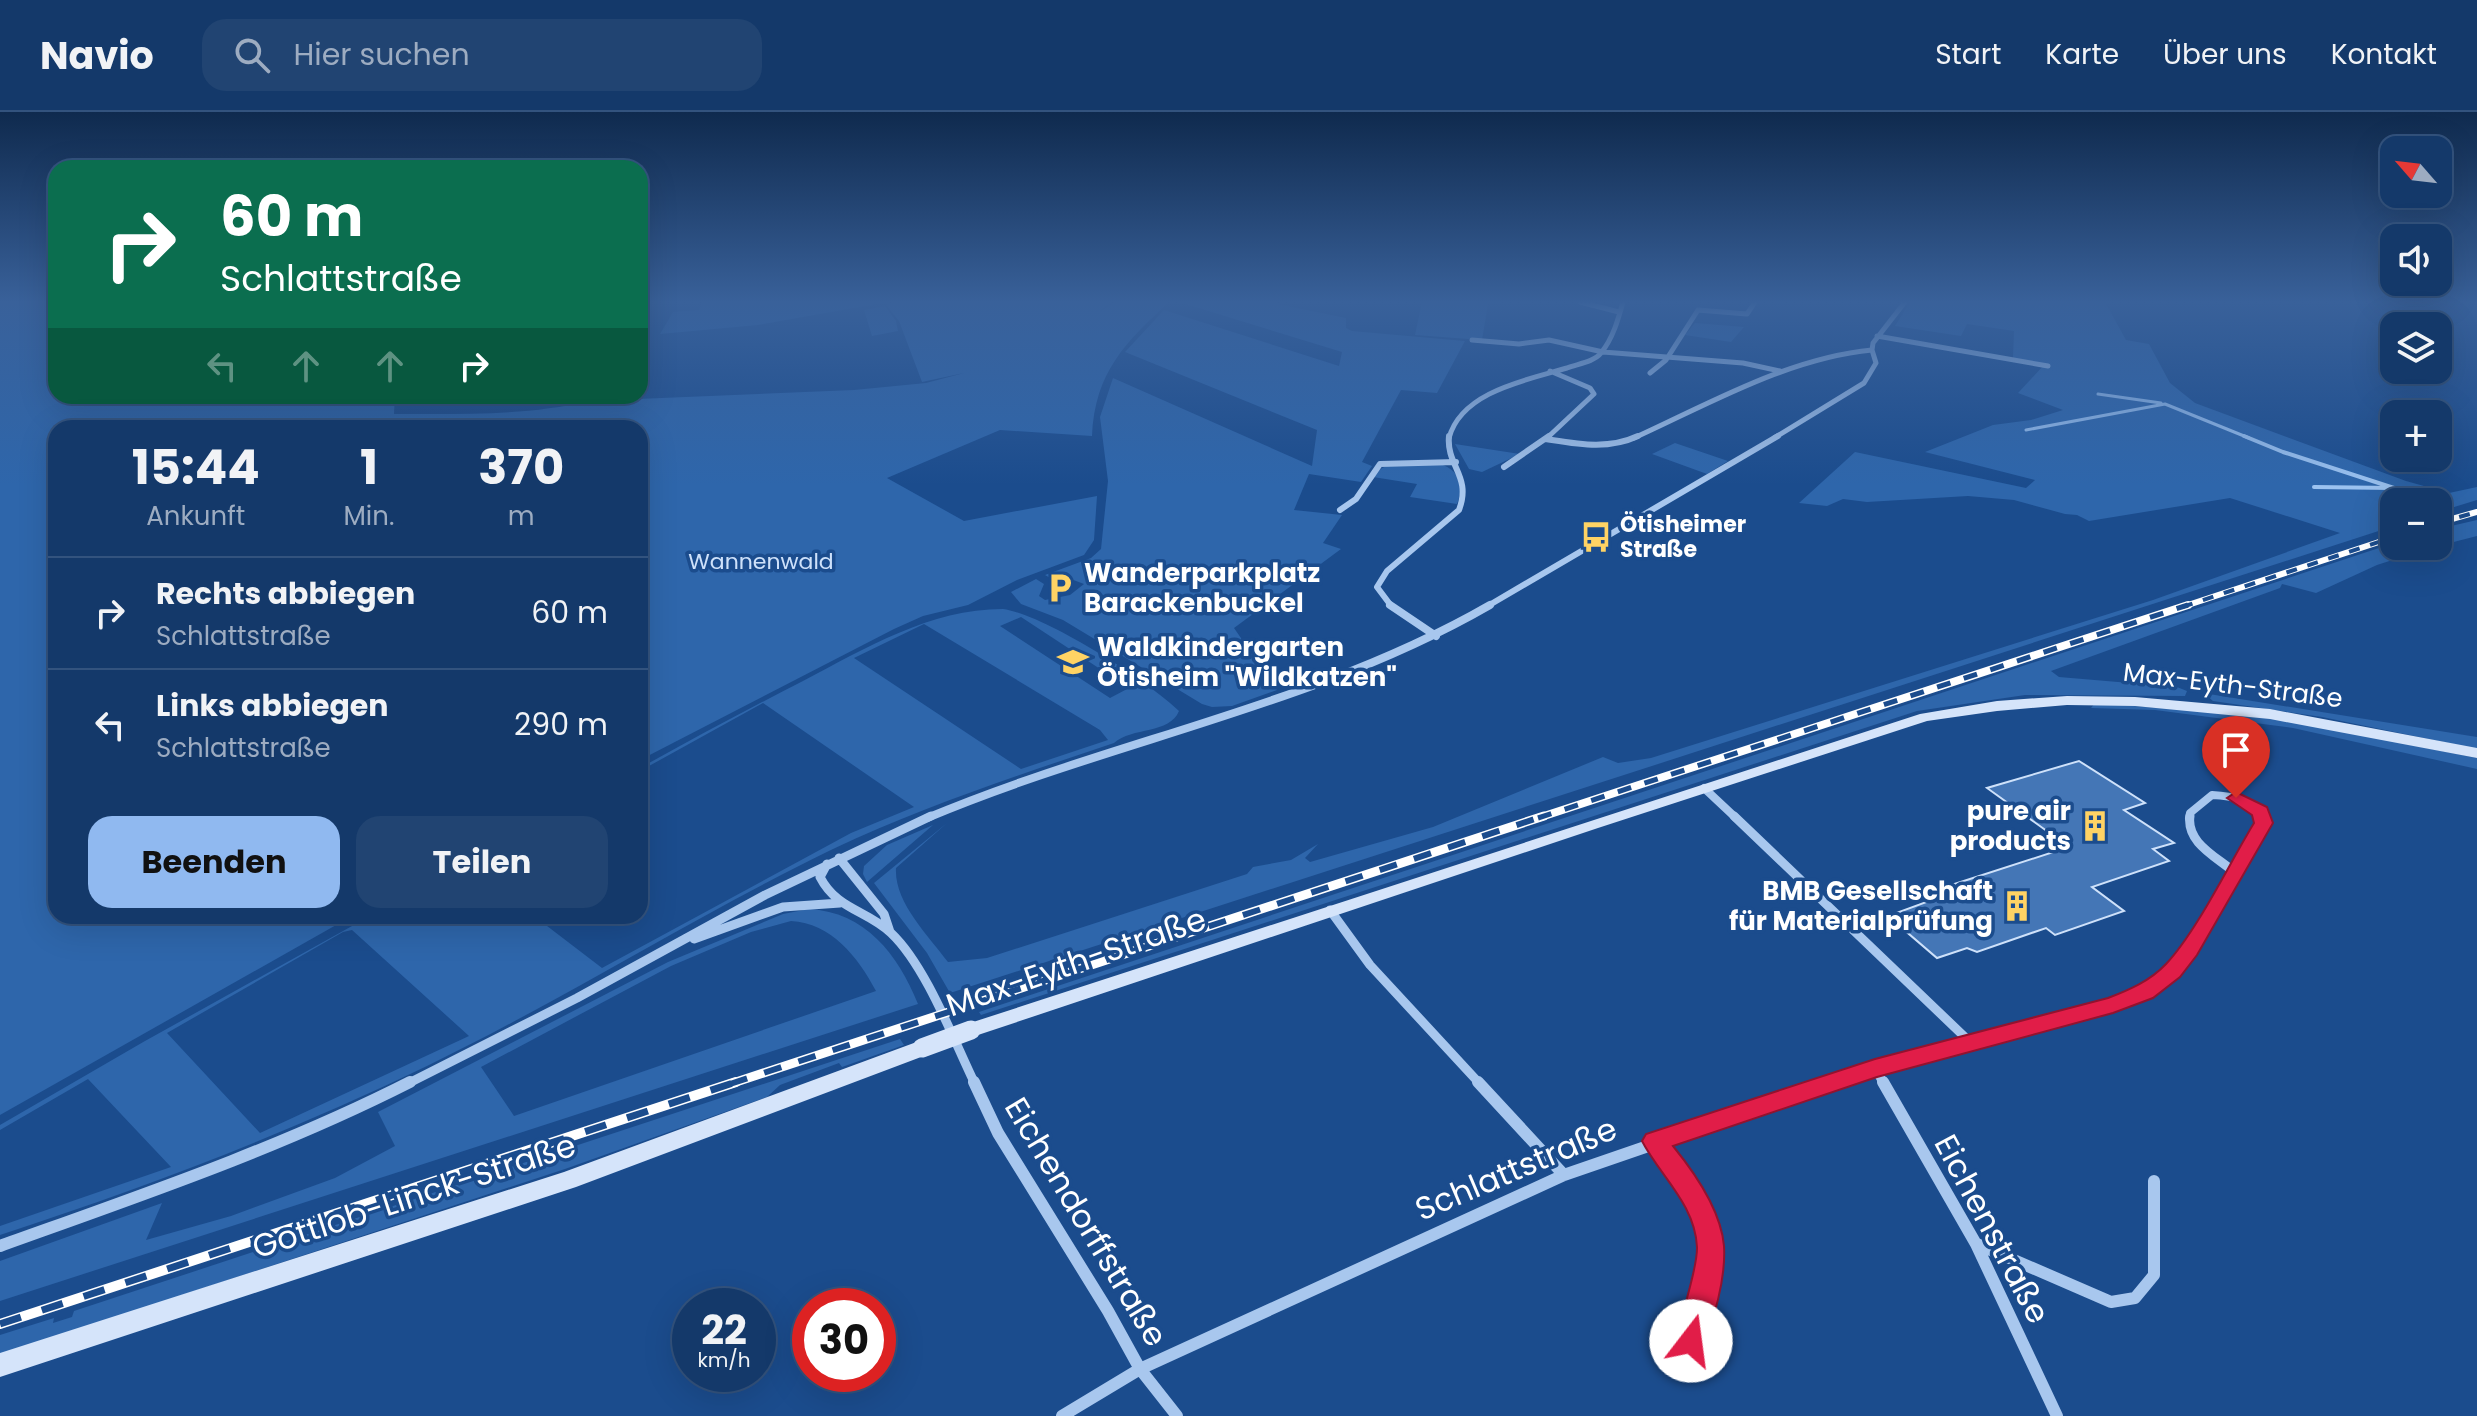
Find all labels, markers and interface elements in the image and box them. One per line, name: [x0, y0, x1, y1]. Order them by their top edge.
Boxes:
search box: [202, 19, 762, 91]
text: Navio: [40, 29, 154, 82]
icon: search: [230, 33, 274, 77]
text: Hier suchen: [294, 33, 470, 76]
text: Start: [1935, 35, 2001, 74]
text: Karte: [2045, 35, 2119, 74]
text: Über uns: [2163, 35, 2287, 74]
text: Kontakt: [2331, 35, 2437, 74]
north arrow: [2380, 136, 2452, 208]
map controls: [2380, 136, 2452, 560]
text: 60 m: [220, 177, 363, 256]
icon: right: [88, 192, 192, 296]
button: sound: [2380, 224, 2452, 296]
text: Schlattstraße: [220, 253, 462, 304]
button: layers: [2380, 312, 2452, 384]
icon: left: [200, 344, 244, 388]
icon: ahead: [284, 344, 328, 388]
icon: ahead: [368, 344, 412, 388]
icon: right: [452, 344, 496, 388]
button: +: [2380, 400, 2452, 472]
text: 15:44: [132, 434, 260, 501]
text: 1: [360, 434, 378, 501]
text: 370: [478, 434, 564, 501]
button: −: [2380, 488, 2452, 560]
text: Ankunft: [146, 498, 245, 534]
text: Min.: [343, 498, 394, 534]
text: m: [508, 498, 535, 534]
place label: Ötisheimer Straße: [1620, 509, 1746, 565]
bus stop icon: Ötisheimer Straße: [1579, 520, 1613, 554]
park label: Wannenwald: [688, 546, 834, 577]
place label: Wanderparkplatz Barackenbuckel: [1084, 555, 1320, 621]
parking icon: Wanderparkplatz Barackenbuckel: [1043, 571, 1077, 605]
text: Rechts abbiegen: [156, 572, 415, 615]
icon: right: [88, 591, 132, 635]
text: 60 m: [531, 591, 608, 634]
text: Schlattstraße: [156, 618, 331, 654]
place label: Waldkindergarten Ötisheim "Wildkatzen": [1097, 629, 1397, 695]
school or university icon: Waldkindergarten Ötisheim "Wildkatzen": [1056, 645, 1090, 679]
street label: Max-Eyth-Straße: [2121, 654, 2345, 716]
text: Links abbiegen: [156, 684, 389, 727]
icon: left: [88, 703, 132, 747]
text: 290 m: [514, 703, 608, 746]
pin: [2202, 716, 2270, 798]
icon: arrive: [2214, 728, 2258, 772]
text: Schlattstraße: [156, 730, 331, 766]
place label: pure air products: [1950, 793, 2071, 859]
building icon: pure air products: [2078, 809, 2112, 843]
button: Beenden: [88, 816, 340, 908]
button: Teilen: [356, 816, 608, 908]
place label: BMB Gesellschaft für Materialprüfung: [1729, 873, 1993, 939]
building icon: BMB Gesellschaft für Materialprüfung: [2000, 889, 2034, 923]
street label: Max-Eyth-Straße: [940, 896, 1212, 1027]
street label: Eichendorffstraße: [994, 1089, 1179, 1355]
street label: Schlattstraße: [1408, 1106, 1624, 1231]
street label: Gottlob-Linck-Straße: [246, 1122, 581, 1269]
street label: Eichenstraße: [1924, 1126, 2061, 1331]
speed limit sign: 30: [792, 1288, 896, 1392]
position arrow: [1649, 1299, 1733, 1383]
text: 22: [701, 1302, 747, 1358]
text: km/h: [697, 1346, 751, 1374]

